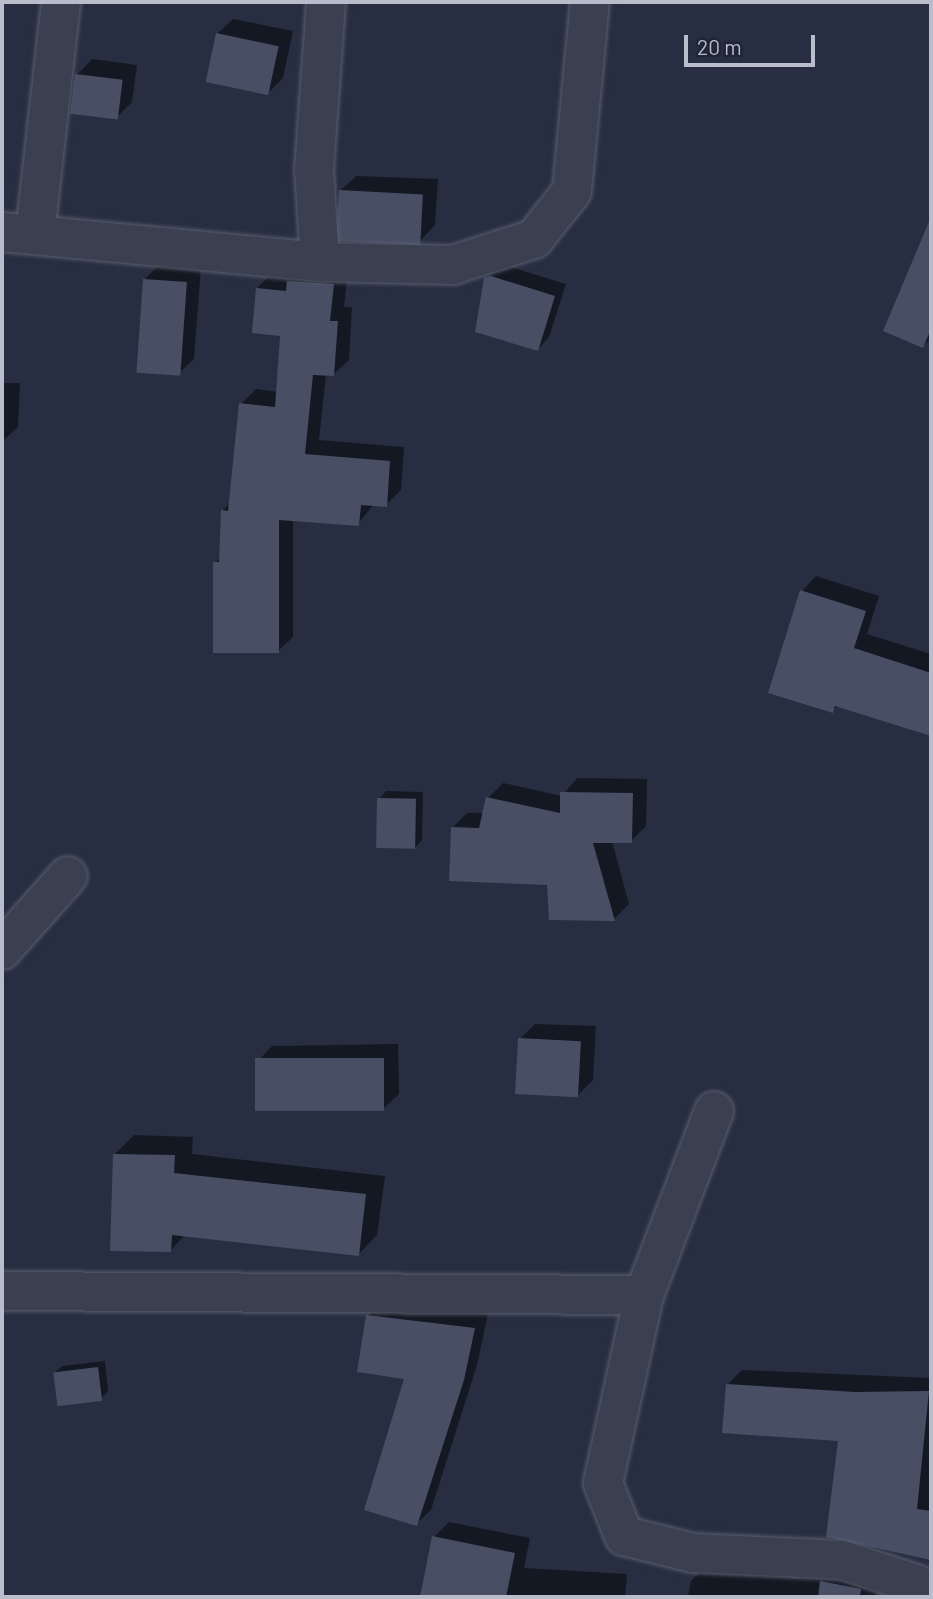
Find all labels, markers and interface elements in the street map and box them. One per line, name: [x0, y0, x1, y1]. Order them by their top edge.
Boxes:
scale bar: [688, 21, 819, 65]
text: 20 m: [697, 34, 742, 59]

